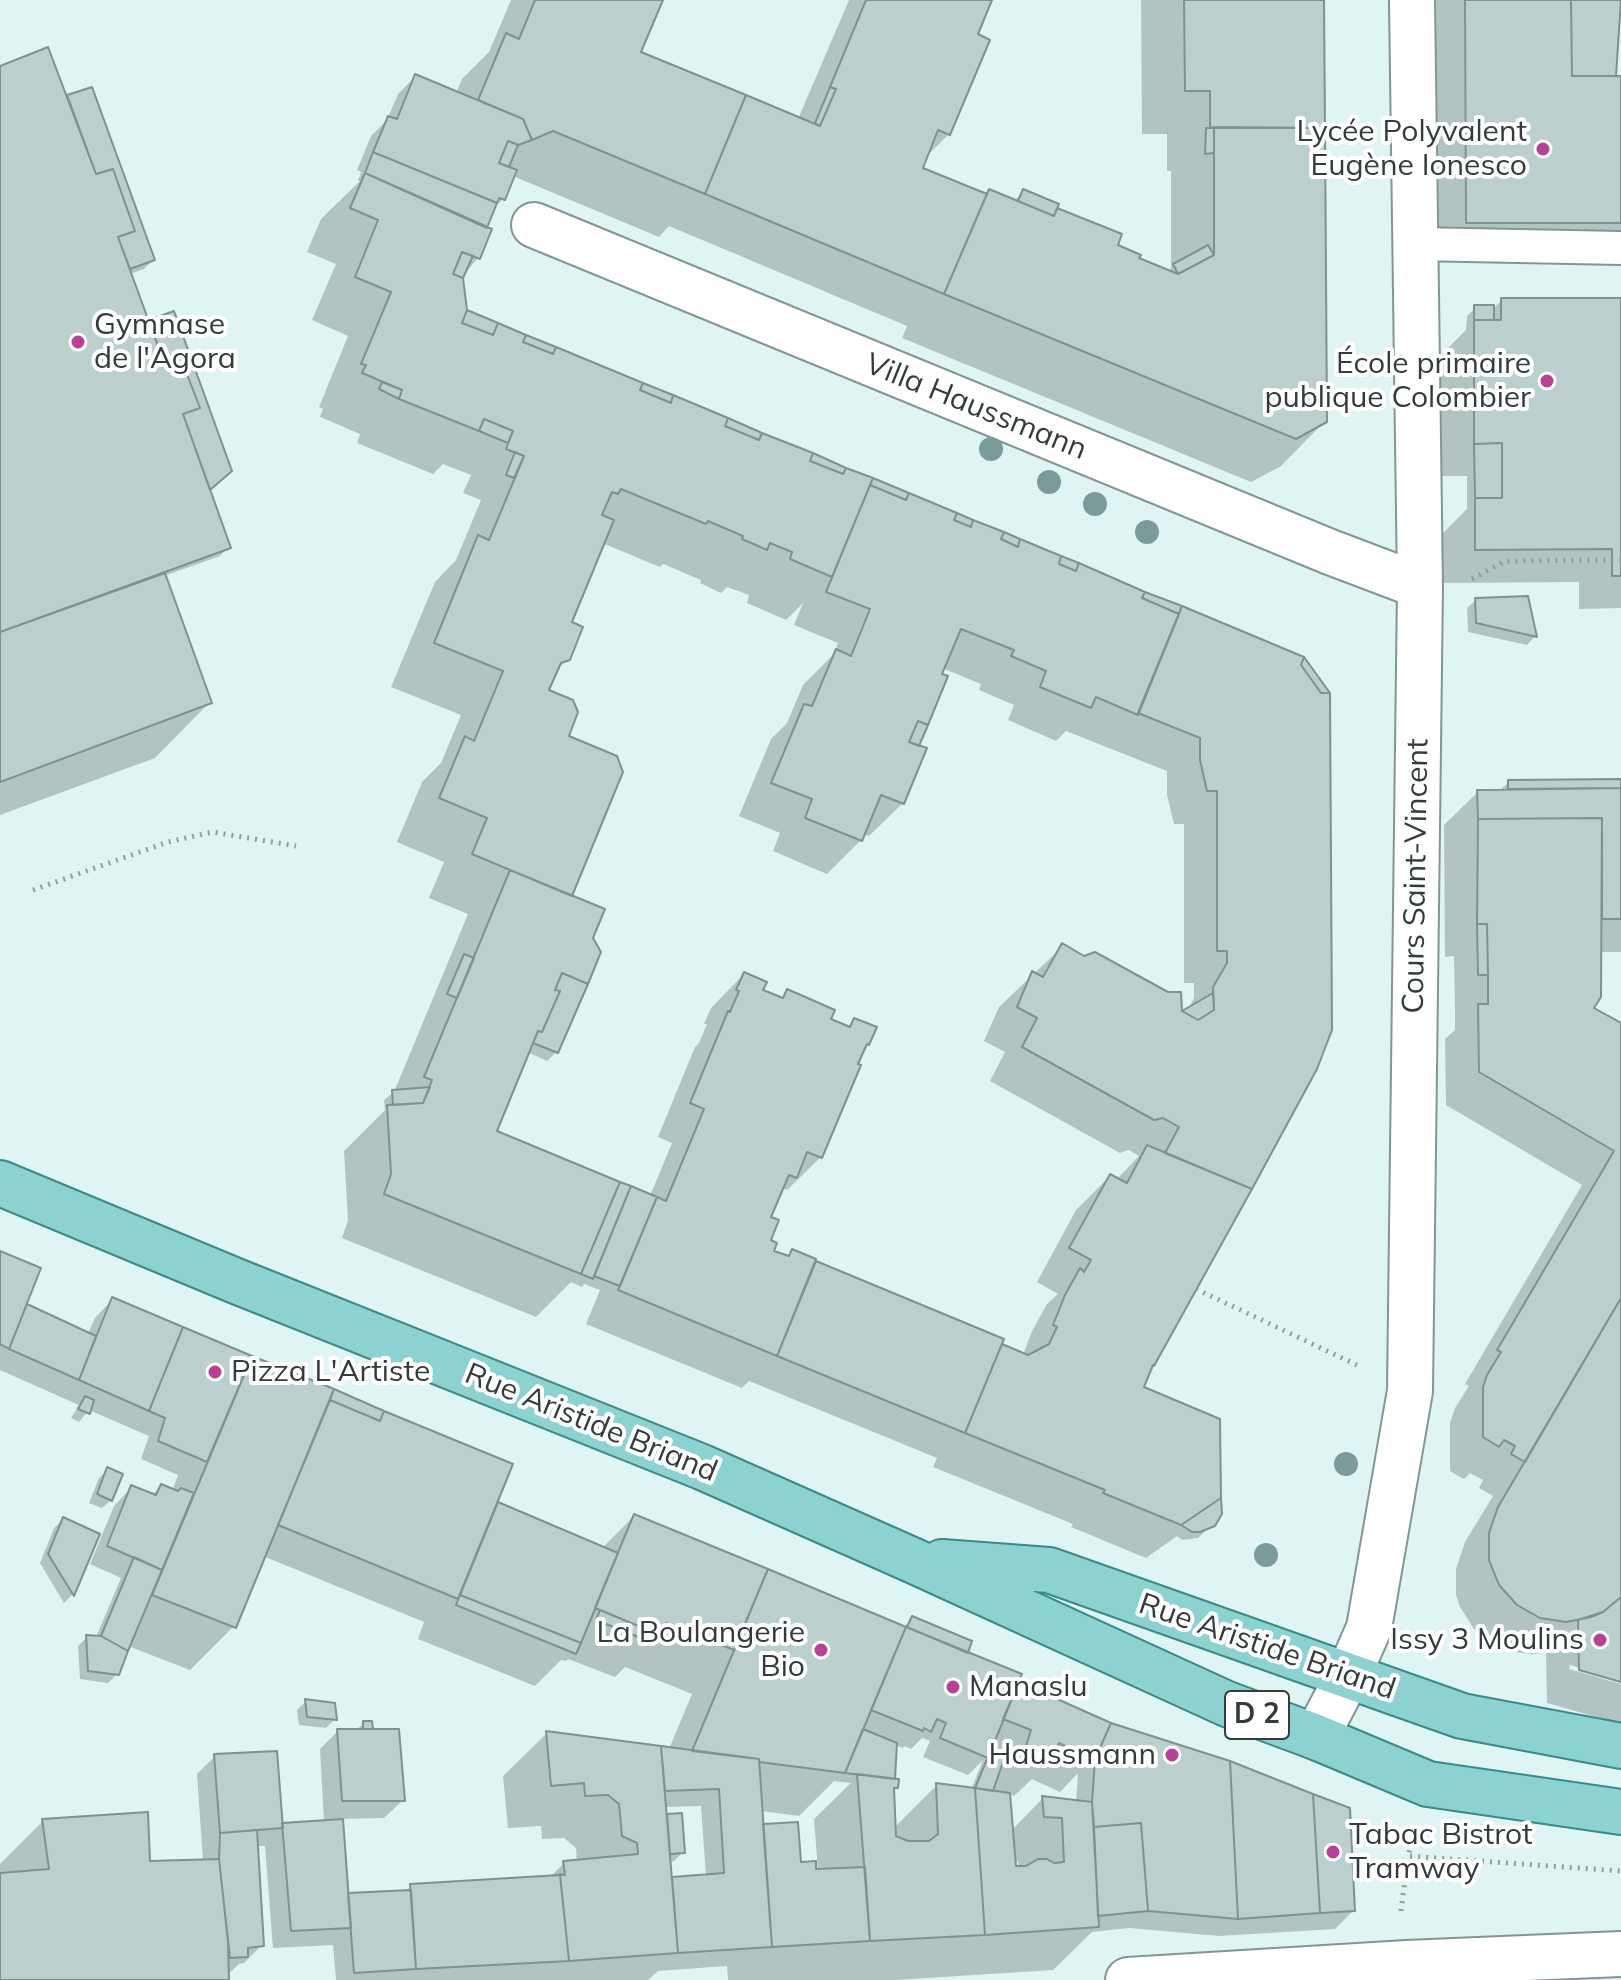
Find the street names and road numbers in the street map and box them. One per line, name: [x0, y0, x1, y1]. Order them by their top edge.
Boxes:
street label: Villa Haussmann: [860, 346, 1092, 468]
street label: Cours Saint-Vincent: [1396, 738, 1436, 1014]
street label: Rue Aristide Briand: [460, 1356, 722, 1490]
street label: Rue Aristide Briand: [1134, 1586, 1400, 1708]
road number: D 2: [1225, 1691, 1289, 1739]

